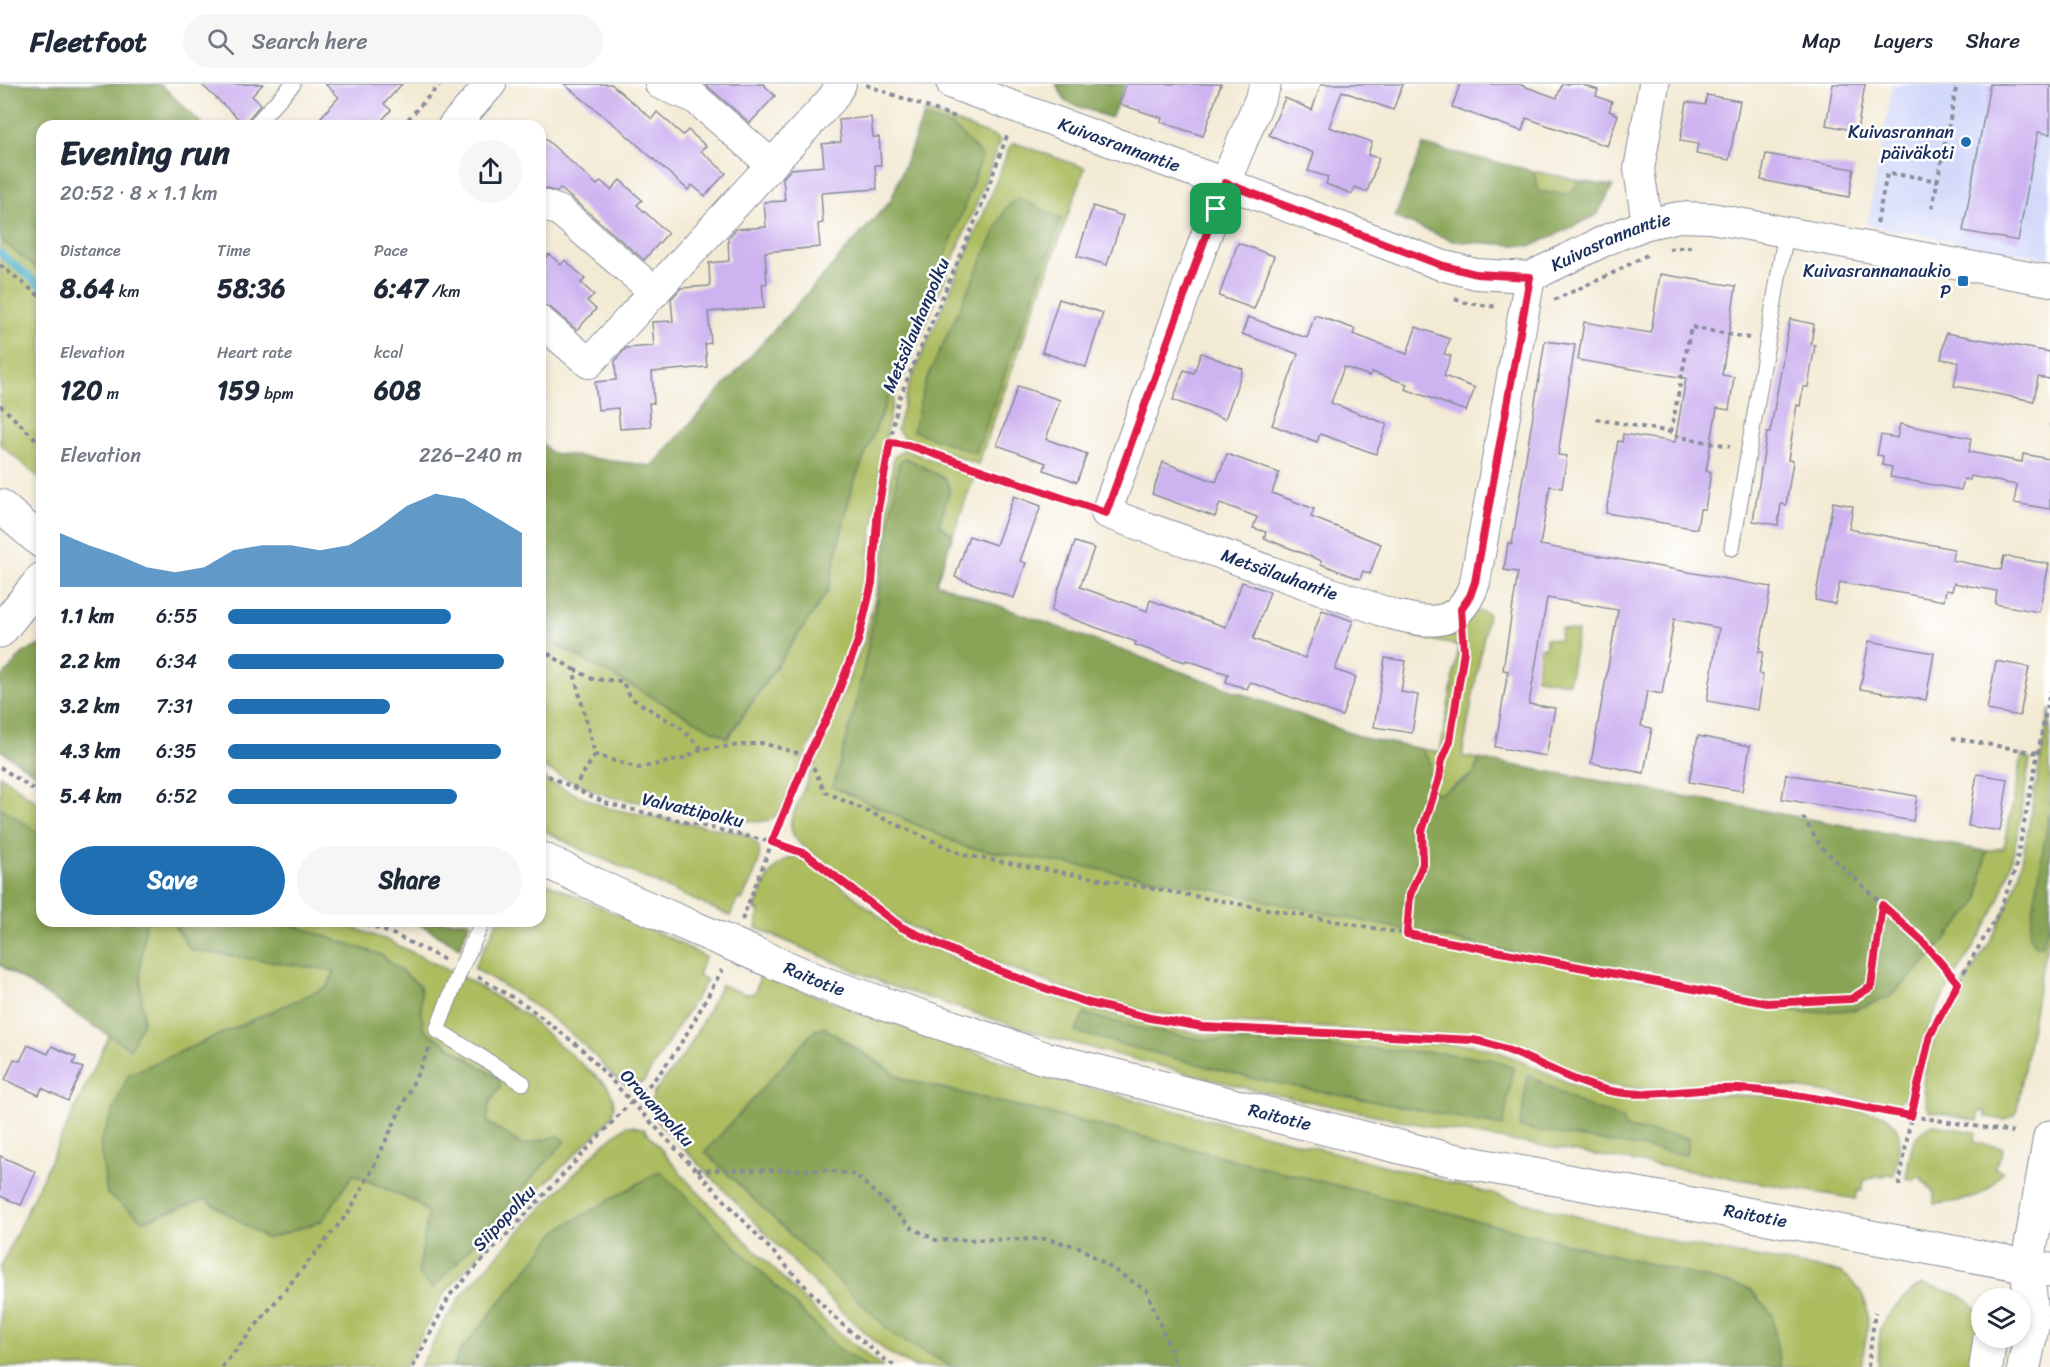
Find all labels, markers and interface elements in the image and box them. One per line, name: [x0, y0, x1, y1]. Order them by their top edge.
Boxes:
search box: [183, 14, 603, 68]
text: Fleetfoot: [30, 17, 147, 66]
text: Search here: [252, 22, 368, 61]
text: Map: [1802, 22, 1841, 60]
text: Layers: [1874, 22, 1933, 60]
text: Share: [1966, 22, 2020, 60]
icon: search: [204, 25, 237, 58]
street label: Kuivasrannantie: [1054, 108, 1185, 182]
place label: Kuivasrannan päiväkoti: [1848, 116, 1955, 169]
text: Evening run: [60, 124, 230, 182]
marker: Kuivasrannan päiväkoti: [1959, 135, 1973, 149]
button: share: [459, 140, 522, 203]
text: 20:52 · 8 × 1.1 km: [60, 176, 218, 211]
pin: [1190, 183, 1241, 234]
icon: arrive: [1199, 192, 1232, 225]
street label: Kuivasrannantie: [1545, 203, 1674, 281]
text: Distance: [60, 236, 121, 265]
text: Time: [217, 236, 251, 265]
text: Pace: [374, 236, 408, 265]
street label: Metsälauhanpolku: [873, 252, 959, 398]
place label: Kuivasrannanaukio P: [1803, 255, 1951, 308]
text: 8.64: [60, 265, 115, 311]
text: 58:36: [217, 265, 285, 311]
text: 6:47: [374, 265, 428, 311]
marker: Kuivasrannanaukio P: [1956, 274, 1970, 288]
text: km: [115, 277, 140, 306]
text: /km: [428, 277, 461, 306]
text: Elevation: [60, 338, 125, 367]
text: Heart rate: [217, 338, 292, 367]
text: kcal: [374, 338, 403, 367]
text: 120: [60, 367, 103, 413]
text: 159: [217, 367, 260, 413]
text: 608: [374, 367, 421, 413]
text: m: [103, 379, 119, 408]
text: bpm: [260, 379, 294, 408]
text: Elevation: [60, 438, 141, 473]
text: 226–240 m: [419, 438, 522, 473]
street label: Metsälauhantie: [1217, 539, 1343, 610]
text: 1.1 km: [60, 599, 114, 634]
text: 6:55: [156, 599, 198, 634]
text: 2.2 km: [60, 644, 120, 679]
text: 6:34: [156, 644, 197, 679]
text: 3.2 km: [60, 689, 120, 724]
text: 7:31: [156, 689, 193, 724]
text: 4.3 km: [60, 734, 121, 769]
text: 6:35: [156, 734, 197, 769]
text: 5.4 km: [60, 779, 122, 814]
text: 6:52: [156, 779, 197, 814]
street label: Valvattipolku: [639, 783, 748, 837]
button: Save: [60, 846, 285, 915]
button: Share: [297, 846, 522, 915]
street label: Raitotie: [779, 952, 849, 1006]
street label: Oravanpolku: [612, 1061, 702, 1155]
street label: Raitotie: [1245, 1094, 1315, 1140]
street label: Siipopolku: [464, 1177, 544, 1259]
street label: Raitotie: [1721, 1194, 1790, 1237]
map controls: [1971, 1288, 2031, 1348]
button: layers: [1971, 1288, 2031, 1348]

